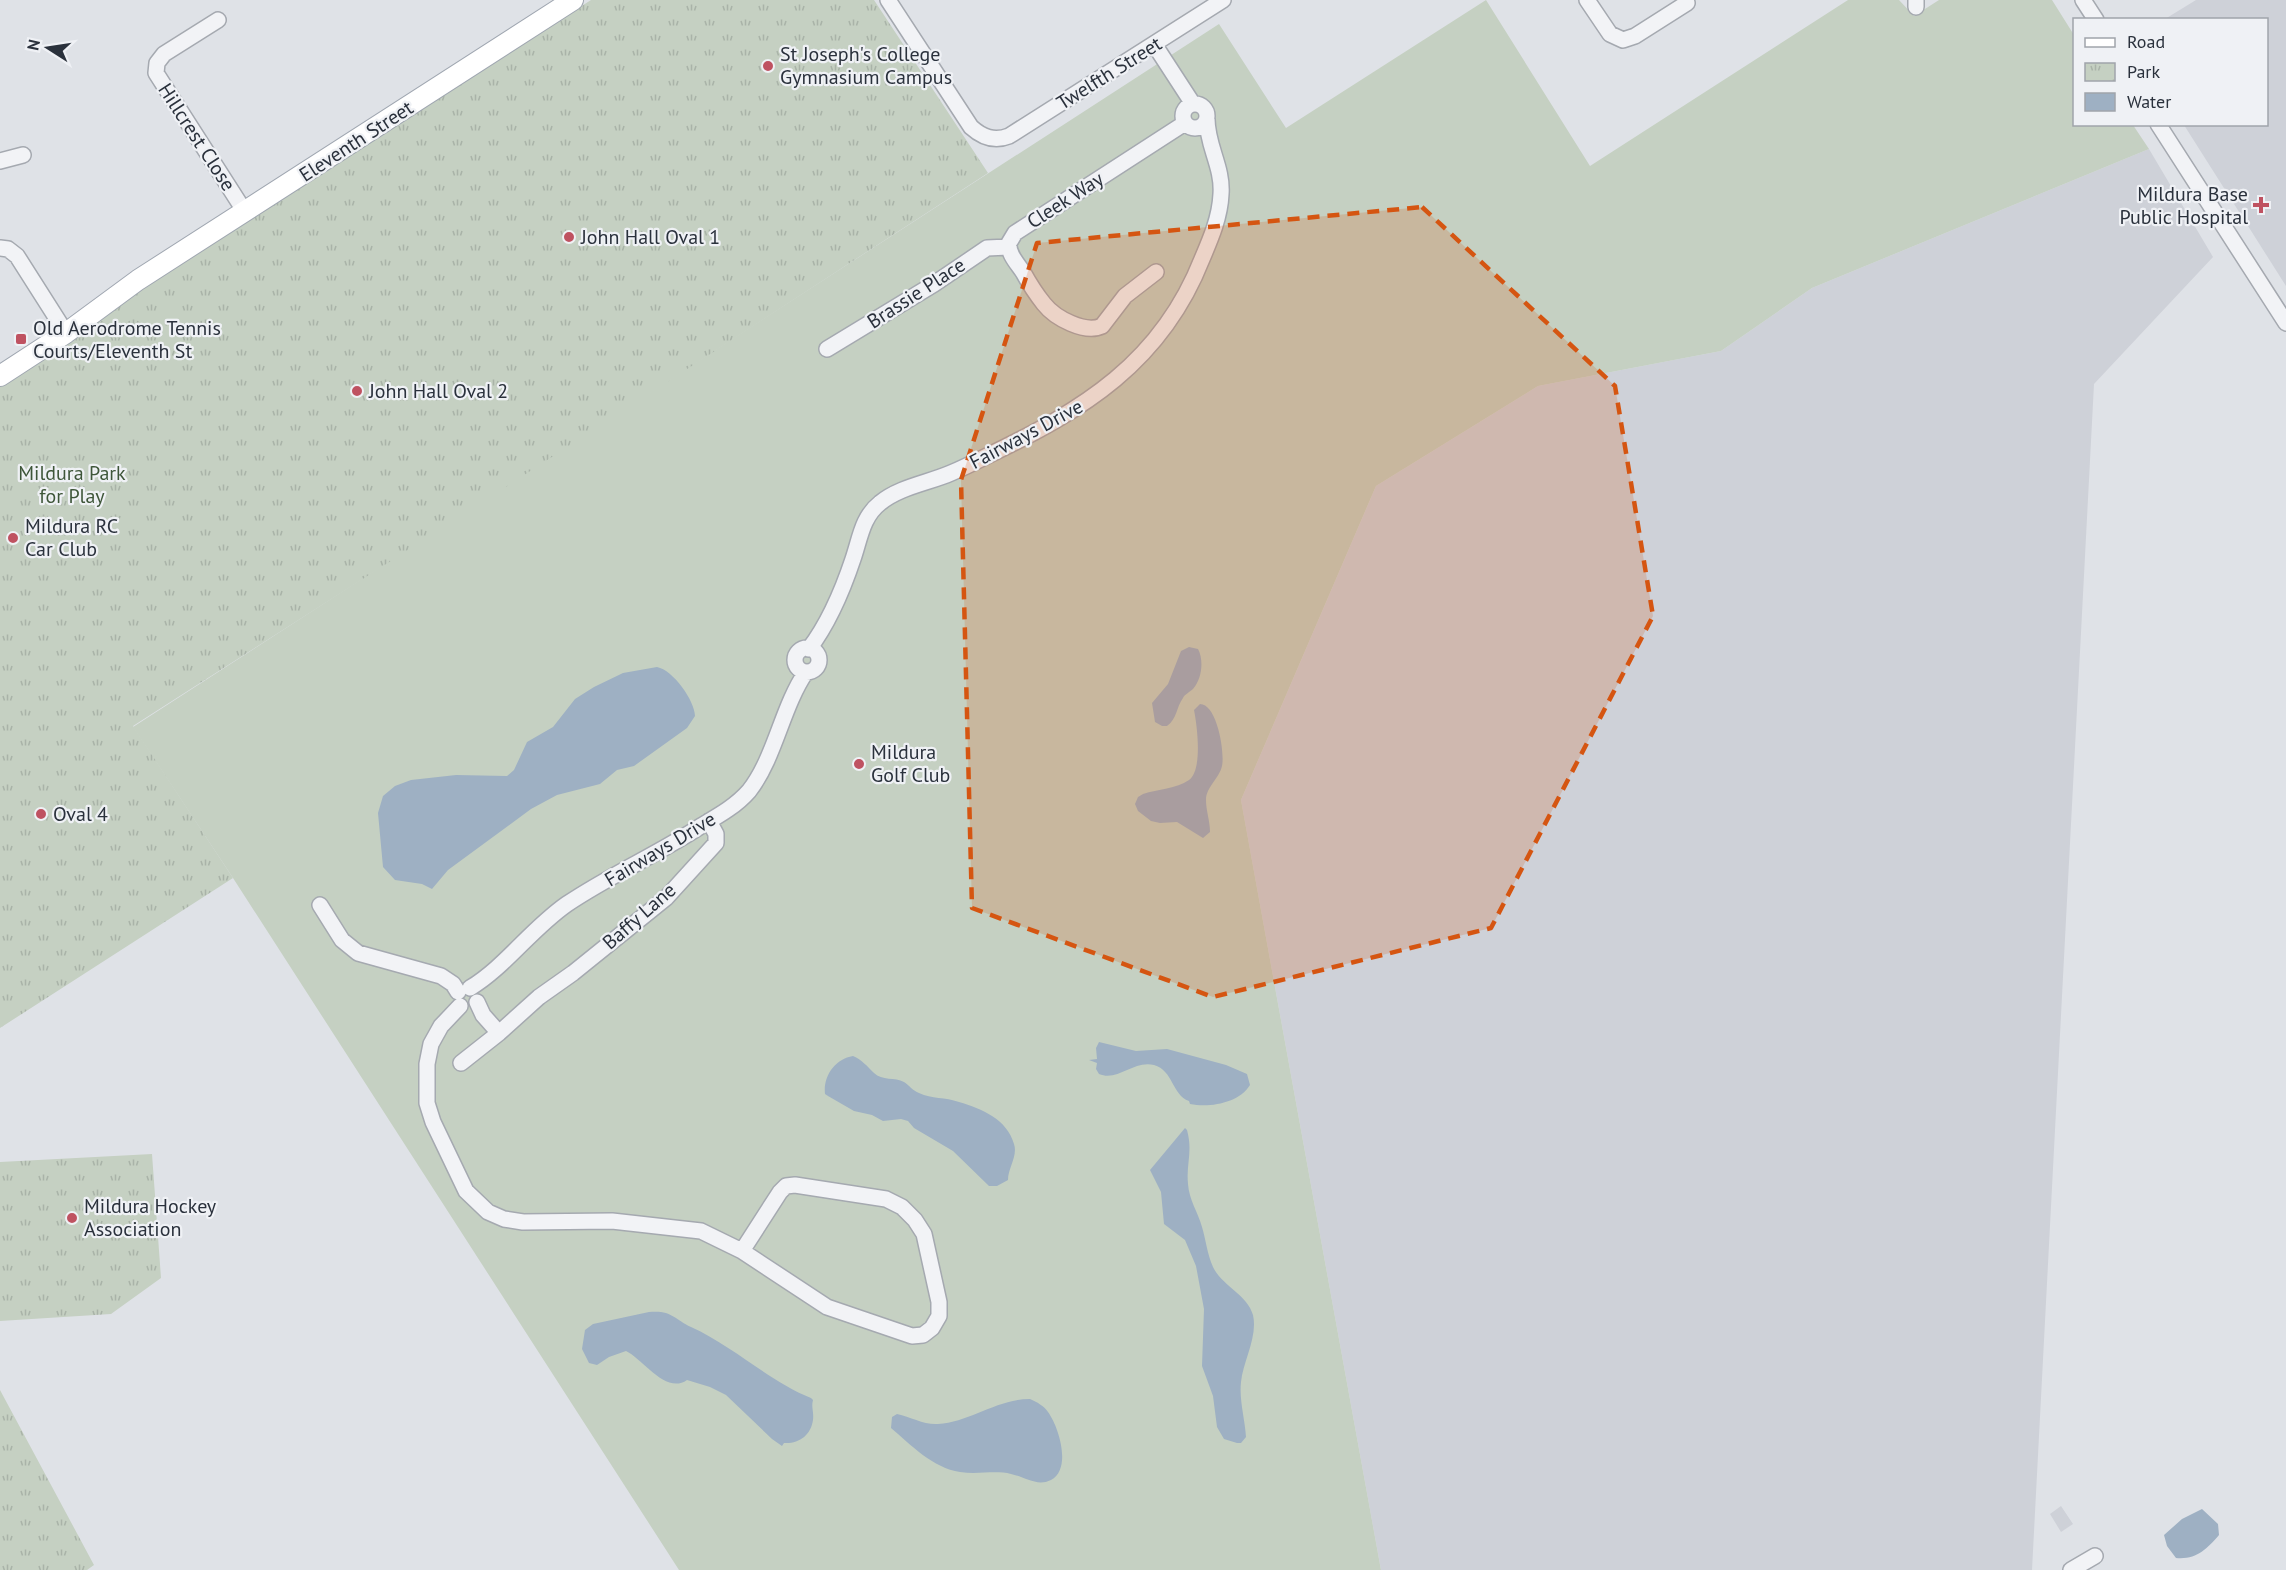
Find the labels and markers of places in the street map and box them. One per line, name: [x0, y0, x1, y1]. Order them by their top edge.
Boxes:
place label: St Joseph's College Gymnasium Campus: [780, 41, 952, 90]
marker: St Joseph's College Gymnasium Campus: [761, 59, 775, 73]
place label: Mildura Base Public Hospital: [2120, 181, 2248, 230]
marker: Mildura Base Public Hospital: [2252, 196, 2270, 214]
place label: John Hall Oval 1: [580, 224, 720, 250]
marker: John Hall Oval 1: [562, 230, 576, 244]
place label: Old Aerodrome Tennis Courts/Eleventh St: [33, 315, 221, 364]
marker: Old Aerodrome Tennis Courts/Eleventh St: [14, 332, 28, 346]
place label: John Hall Oval 2: [368, 378, 508, 404]
marker: John Hall Oval 2: [350, 384, 364, 398]
place label: Mildura RC Car Club: [25, 513, 118, 562]
marker: Mildura RC Car Club: [6, 531, 20, 545]
place label: Mildura Golf Club: [871, 739, 950, 788]
marker: Mildura Golf Club: [852, 757, 866, 771]
place label: Oval 4: [53, 801, 108, 827]
marker: Oval 4: [34, 807, 48, 821]
place label: Mildura Hockey Association: [84, 1193, 217, 1242]
marker: Mildura Hockey Association: [65, 1211, 79, 1225]

